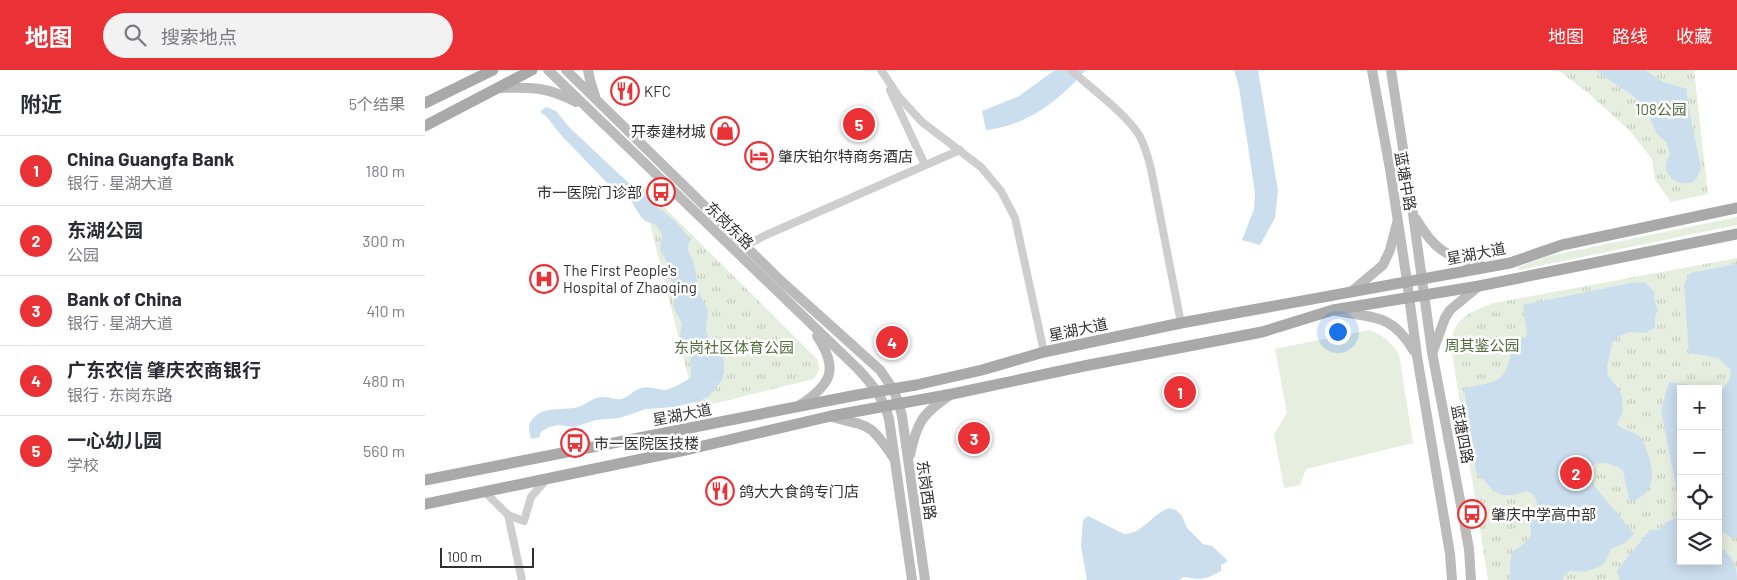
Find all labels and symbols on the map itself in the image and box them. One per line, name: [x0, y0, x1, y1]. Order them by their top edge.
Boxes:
restaurant icon: KFC: [610, 76, 640, 106]
place label: KFC: [644, 82, 671, 100]
park label: 108公园: [1635, 100, 1687, 118]
pin: 5: [843, 105, 875, 143]
shop icon: 开泰建材城: [710, 116, 740, 146]
place label: 开泰建材城: [631, 122, 706, 140]
hotel icon: 肇庆铂尔特商务酒店: [744, 141, 774, 171]
place label: 肇庆铂尔特商务酒店: [778, 147, 913, 165]
street label: 蓝塘中路: [1392, 150, 1420, 212]
bus stop icon: 市一医院门诊部: [646, 177, 676, 207]
place label: 市一医院门诊部: [537, 183, 642, 201]
street label: 东岗东路: [702, 198, 758, 252]
street label: 星湖大道: [1445, 238, 1507, 268]
place label: The First People's Hospital of Zhaoqing: [563, 261, 697, 296]
hospital icon: The First People's Hospital of Zhaoqing: [529, 264, 559, 294]
street label: 星湖大道: [1047, 314, 1109, 344]
your location: [1325, 319, 1351, 345]
pin: 4: [876, 323, 908, 361]
park label: 周其鉴公园: [1444, 336, 1520, 354]
park label: 东岗社区体育公园: [674, 338, 794, 356]
pin: 1: [1164, 373, 1196, 411]
street label: 星湖大道: [651, 399, 713, 429]
street label: 蓝塘四路: [1448, 403, 1478, 465]
pin: 3: [958, 419, 990, 457]
bus stop icon: 市一医院医技楼: [560, 428, 590, 458]
place label: 市一医院医技楼: [594, 434, 699, 452]
pin: 2: [1560, 454, 1592, 492]
street label: 东岗西路: [914, 459, 940, 521]
restaurant icon: 鸽大大食鸽专门店: [705, 476, 735, 506]
place label: 鸽大大食鸽专门店: [739, 482, 859, 500]
bus stop icon: 肇庆中学高中部: [1457, 499, 1487, 529]
place label: 肇庆中学高中部: [1491, 505, 1596, 523]
scale bar: [440, 545, 534, 568]

